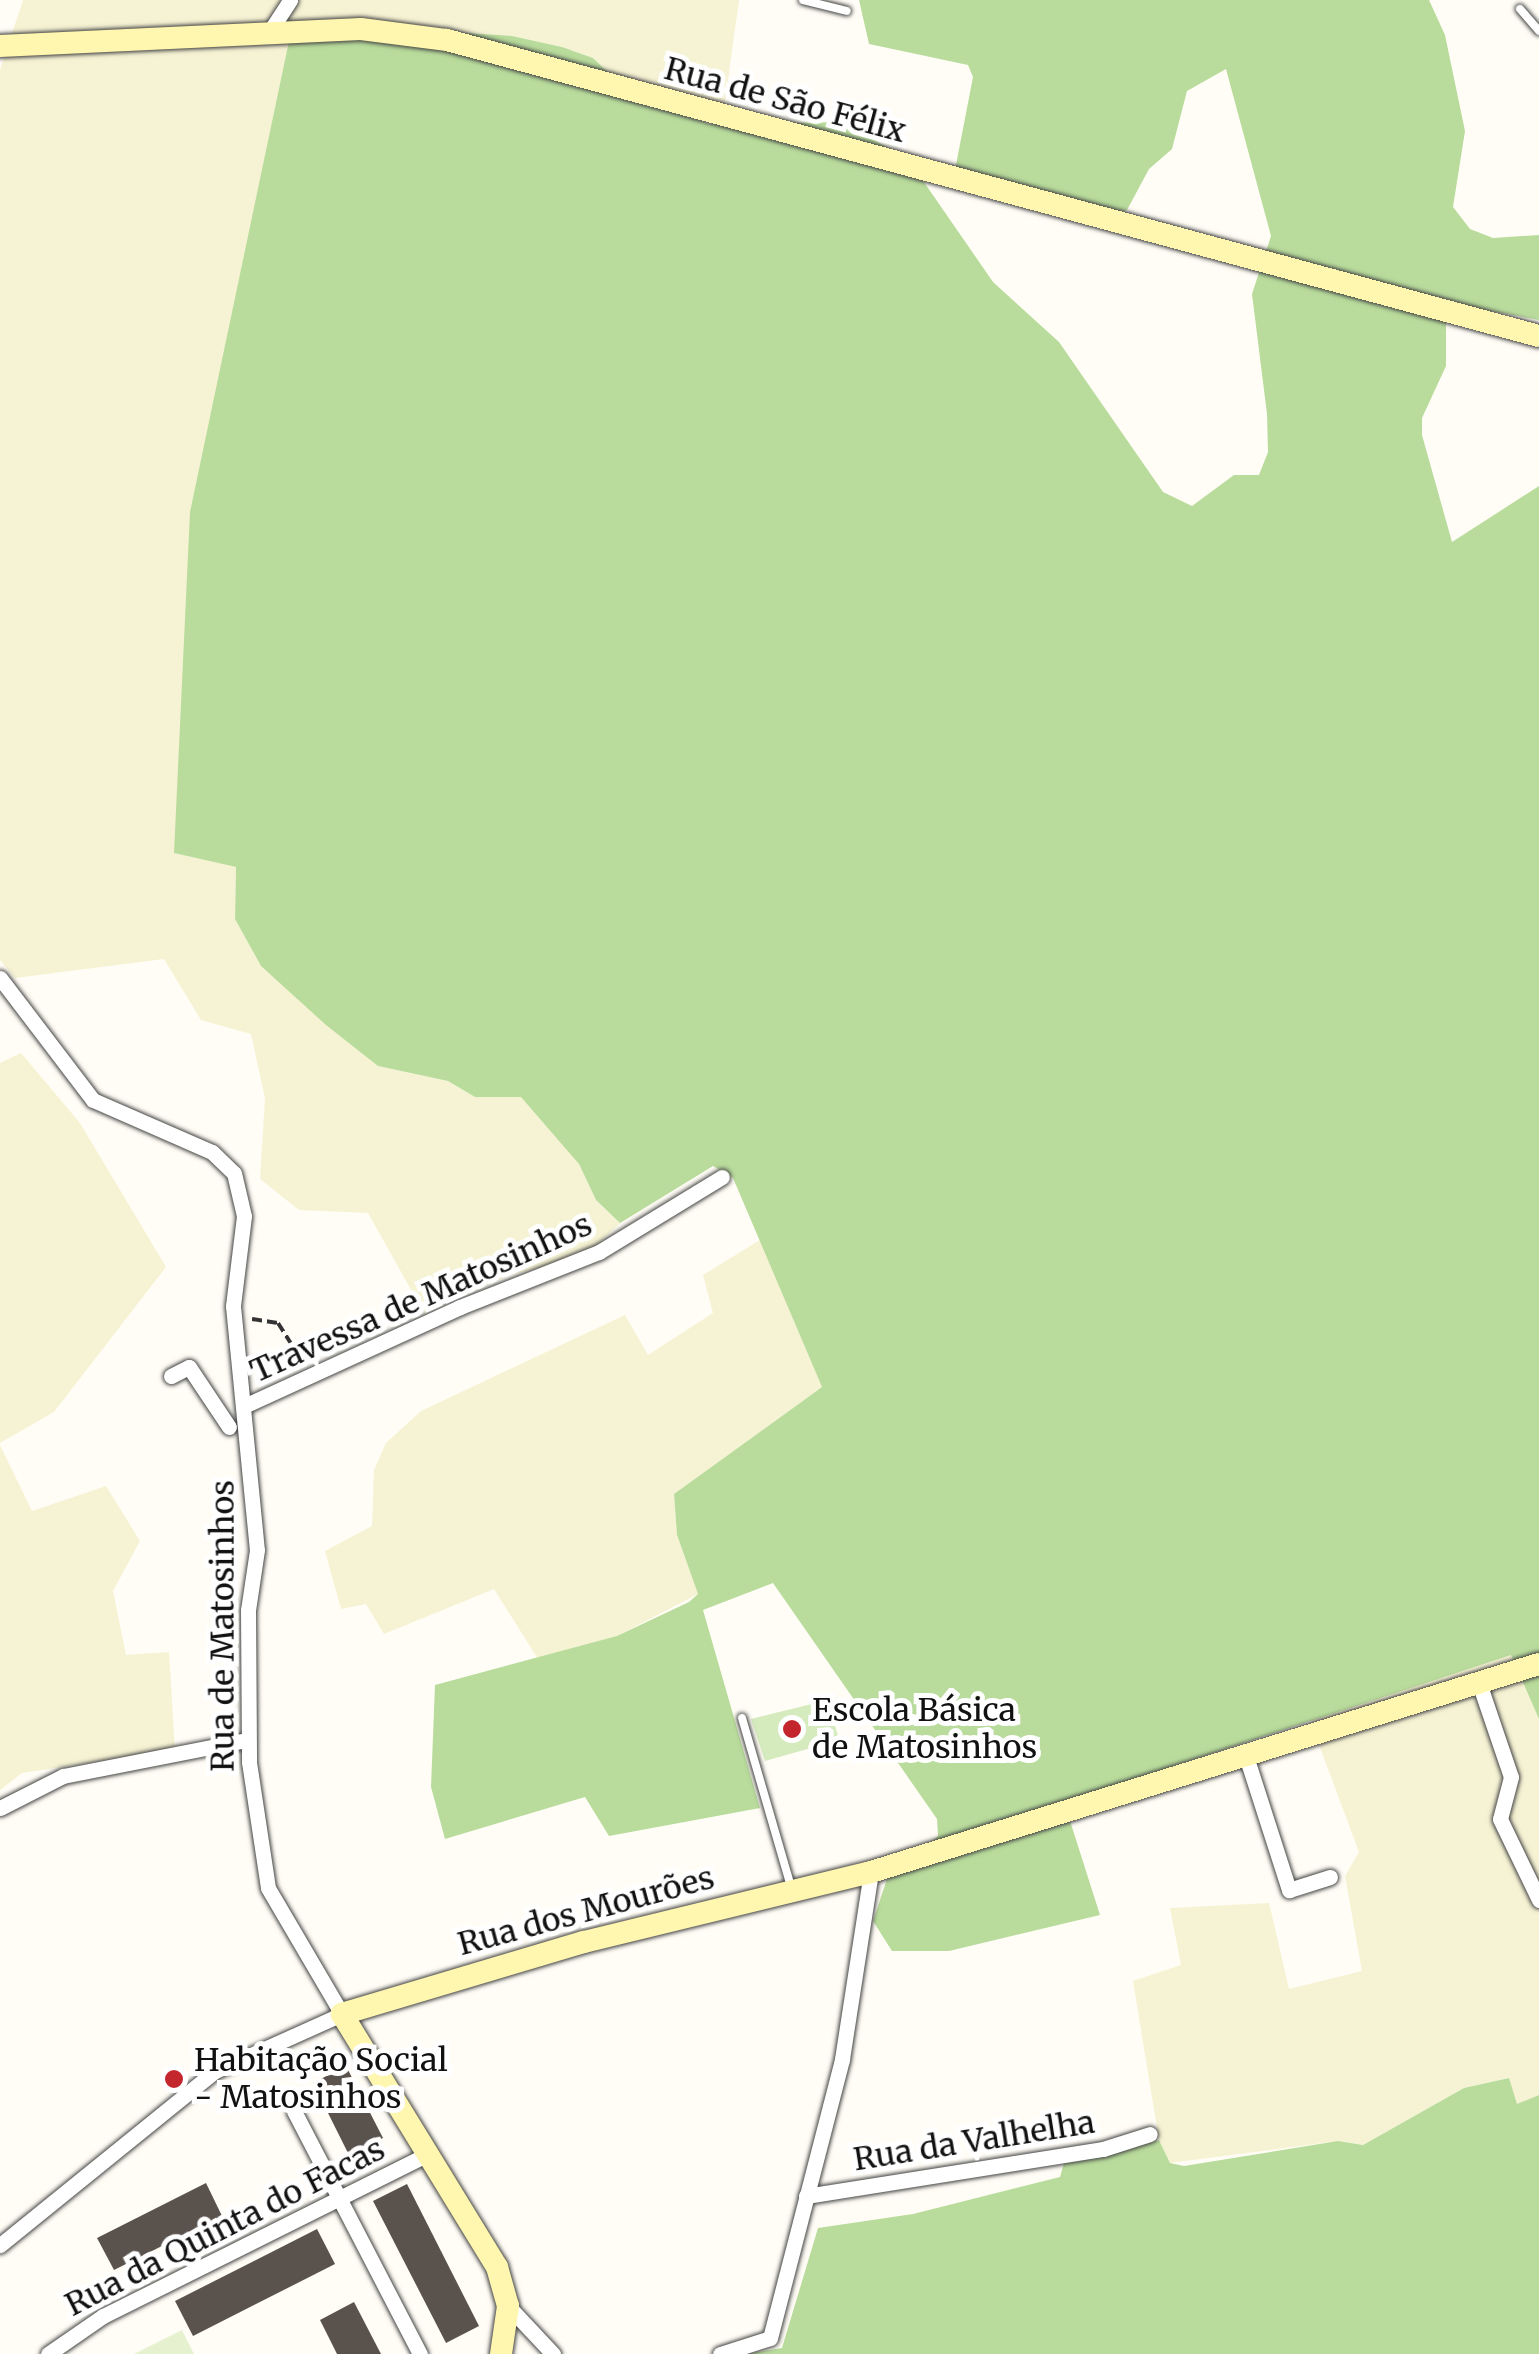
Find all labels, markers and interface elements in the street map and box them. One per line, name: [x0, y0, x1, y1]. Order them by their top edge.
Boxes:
street label: Rua de São Félix: [660, 49, 910, 151]
street label: Travessa de Matosinhos: [244, 1205, 598, 1391]
street label: Rua de Matosinhos: [204, 1480, 242, 1772]
place label: Escola Básica de Matosinhos: [812, 1692, 1037, 1767]
marker: Escola Básica de Matosinhos: [781, 1718, 803, 1740]
street label: Rua dos Mourões: [454, 1858, 718, 1964]
place label: Habitação Social - Matosinhos: [194, 2042, 448, 2117]
marker: Habitação Social - Matosinhos: [163, 2068, 185, 2090]
street label: Rua da Valhelha: [851, 2103, 1097, 2179]
street label: Rua da Quinta do Facas: [59, 2130, 391, 2324]

